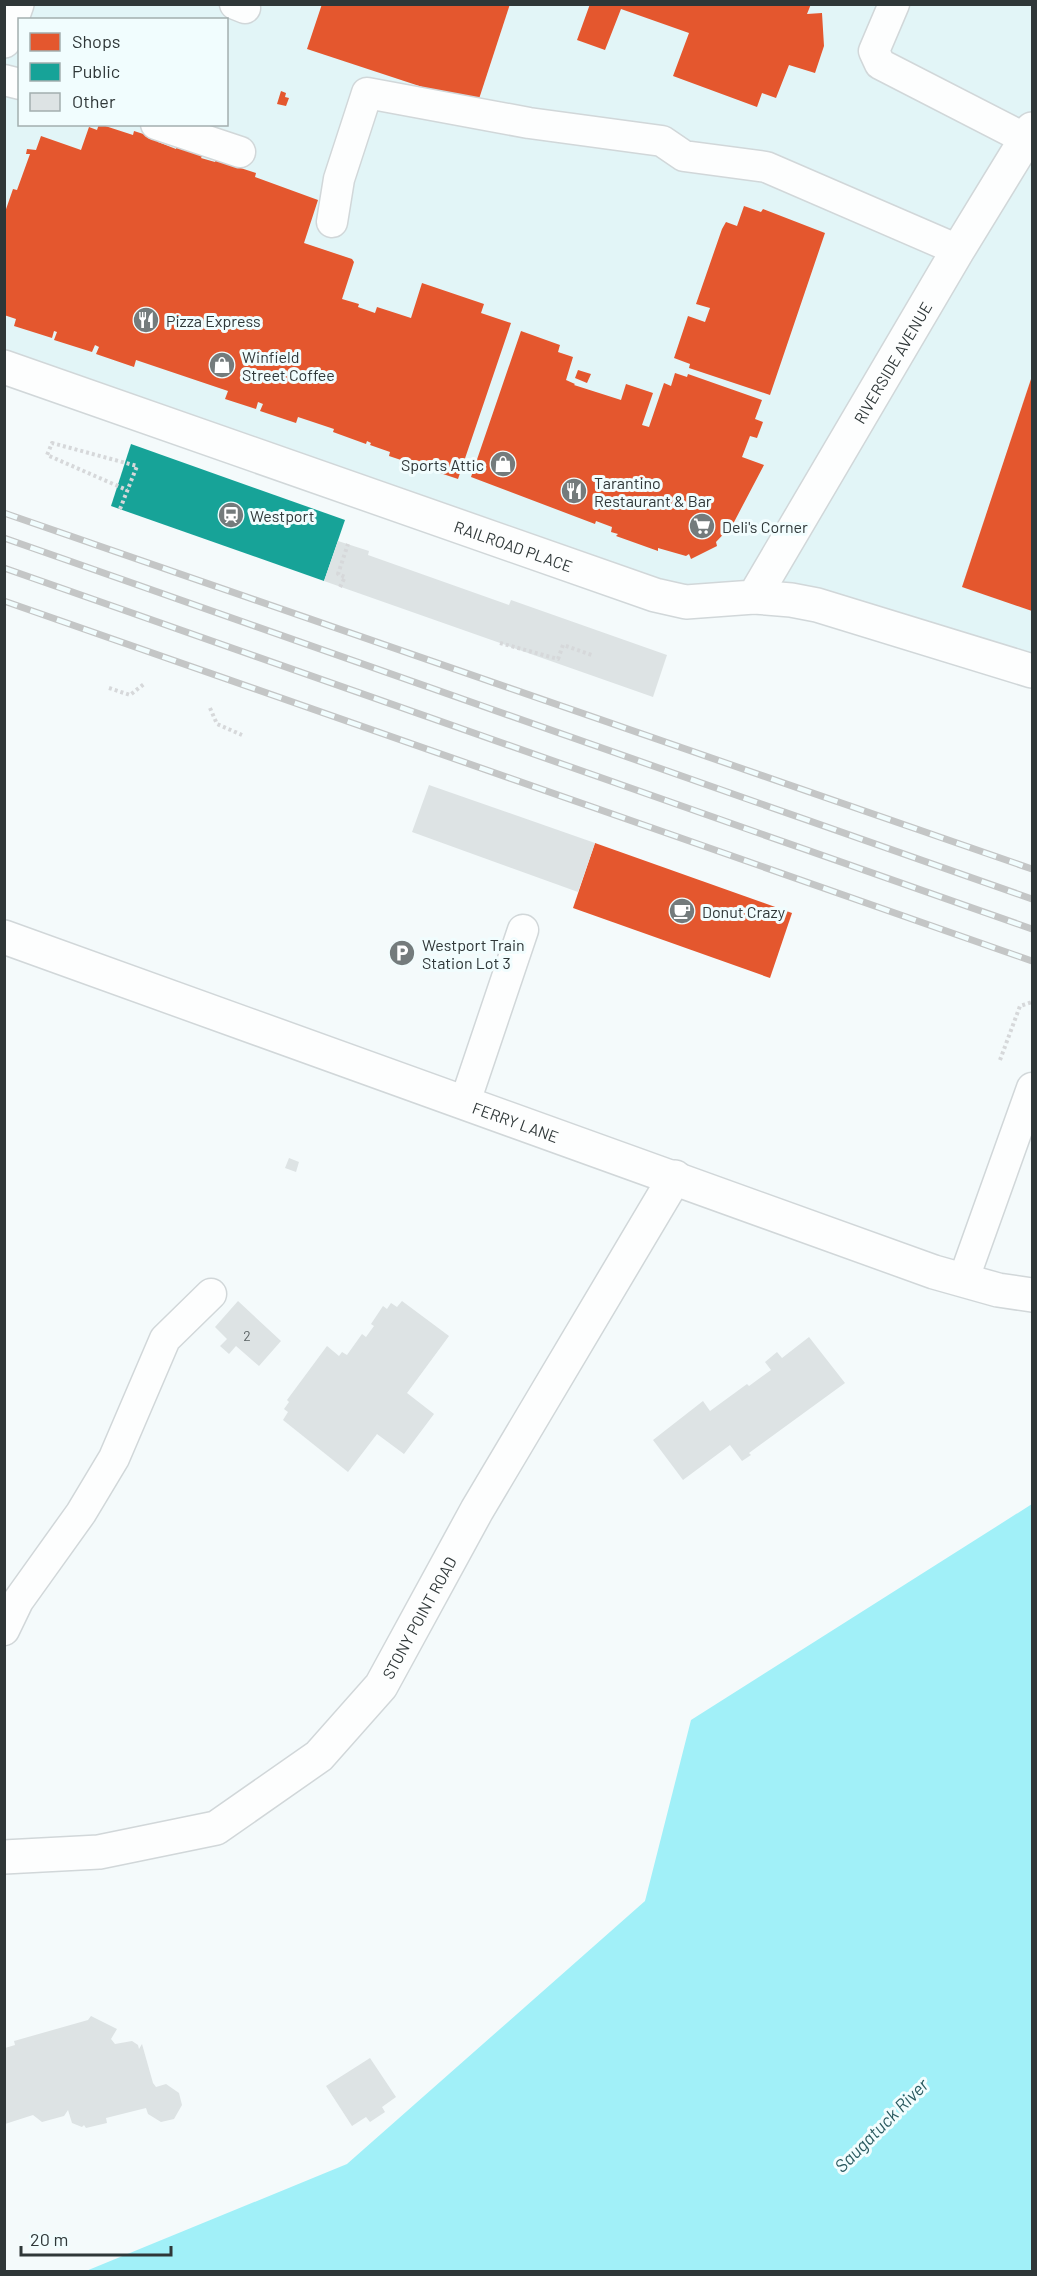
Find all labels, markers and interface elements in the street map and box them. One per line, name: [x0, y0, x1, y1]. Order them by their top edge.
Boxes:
legend: [18, 18, 228, 126]
text: Shops: [72, 30, 121, 52]
text: Public: [72, 60, 120, 82]
text: Other: [72, 90, 116, 112]
street label: RIVERSIDE AVENUE: [849, 298, 935, 426]
restaurant icon: Pizza Express: [131, 305, 161, 335]
place label: Pizza Express: [166, 311, 261, 330]
place label: Winfield Street Coffee: [242, 347, 335, 384]
shop icon: Winfield Street Coffee: [207, 350, 237, 380]
shop icon: Sports Attic: [488, 449, 518, 479]
place label: Sports Attic: [401, 455, 484, 474]
place label: Tarantino Restaurant & Bar: [594, 473, 712, 510]
restaurant icon: Tarantino Restaurant & Bar: [559, 476, 589, 506]
station icon: Westport: [216, 500, 246, 530]
place label: Westport: [250, 506, 314, 525]
supermarket icon: Deli's Corner: [687, 511, 717, 541]
street label: RAILROAD PLACE: [452, 516, 575, 575]
place label: Deli's Corner: [722, 517, 808, 536]
cafe icon: Donut Crazy: [667, 896, 697, 926]
place label: Donut Crazy: [702, 902, 786, 921]
place label: Westport Train Station Lot 3: [422, 935, 525, 972]
parking icon: Westport Train Station Lot 3: [387, 938, 417, 968]
street label: FERRY LANE: [470, 1097, 561, 1146]
house number: 2: [243, 1327, 251, 1344]
street label: STONY POINT ROAD: [377, 1553, 459, 1682]
water label: Saugatuck River: [829, 2073, 933, 2177]
scale bar: [21, 2219, 171, 2257]
text: 20 m: [30, 2228, 68, 2250]

